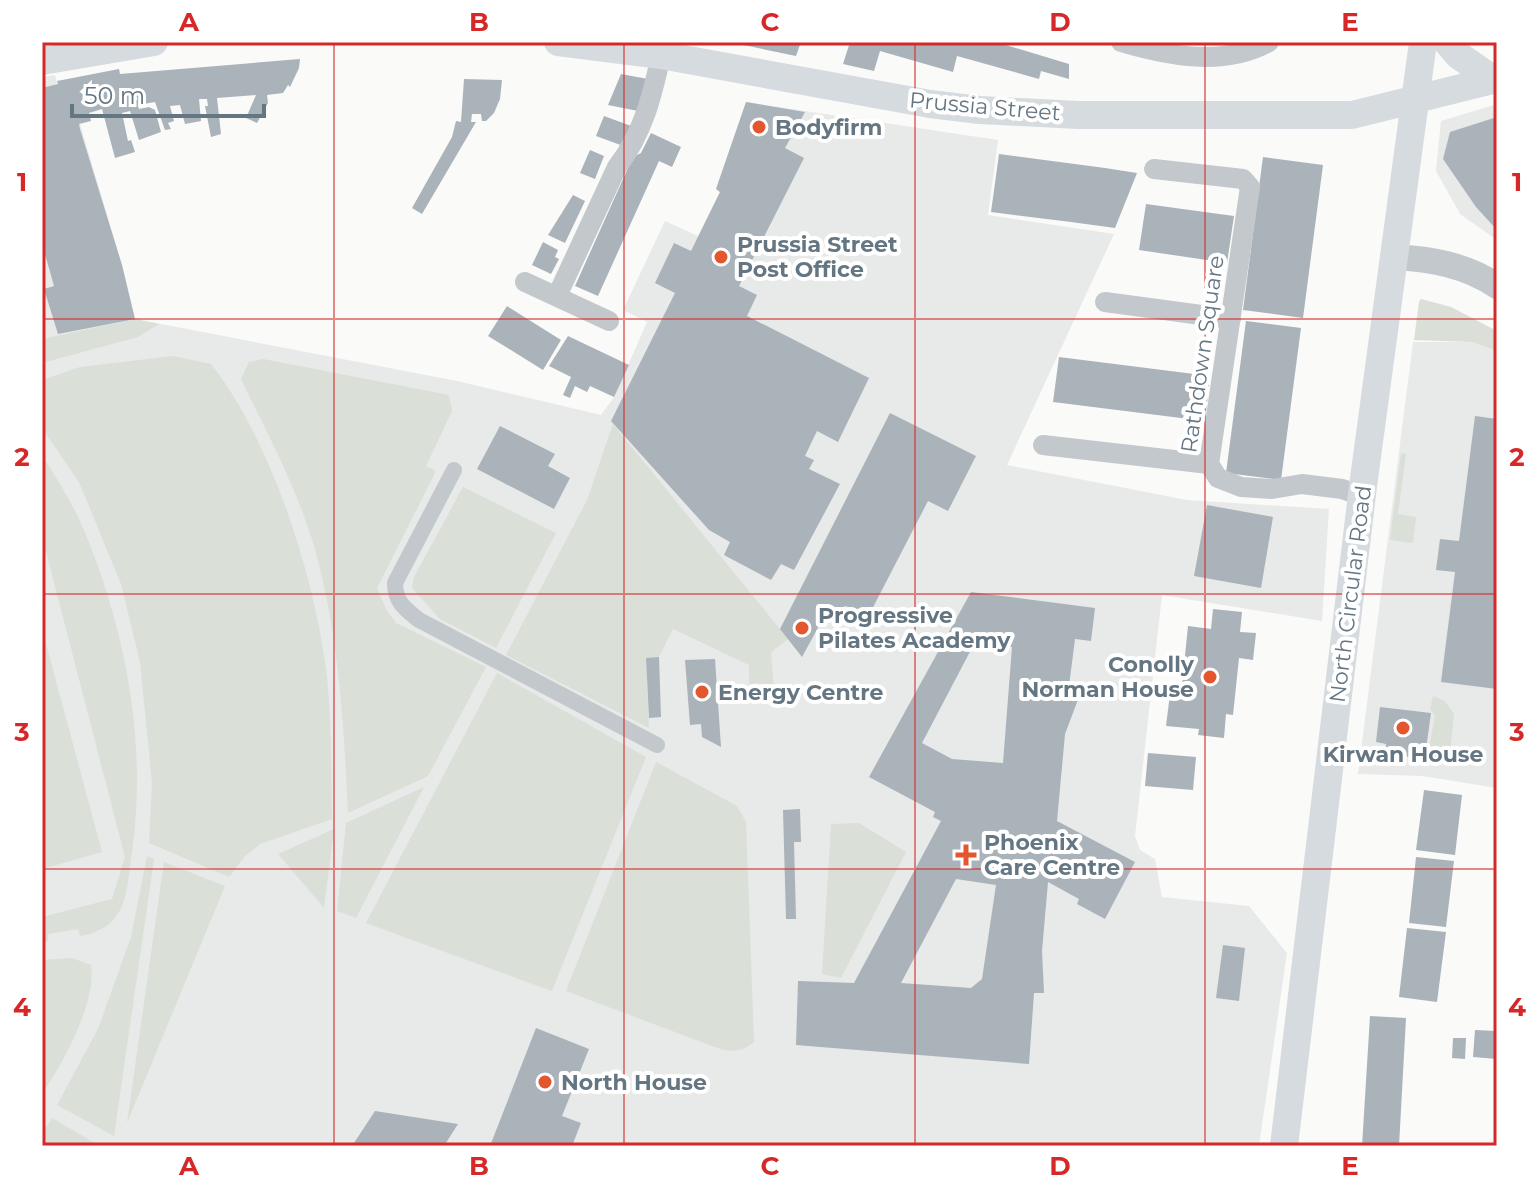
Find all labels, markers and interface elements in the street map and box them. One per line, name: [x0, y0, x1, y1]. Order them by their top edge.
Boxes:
text: A: [178, 6, 200, 38]
text: B: [469, 6, 489, 38]
text: C: [761, 6, 780, 38]
text: D: [1049, 6, 1071, 38]
text: E: [1341, 6, 1359, 38]
scale bar: [72, 68, 264, 118]
text: 50 m: [84, 81, 145, 110]
street label: Prussia Street: [908, 86, 1062, 127]
place label: Bodyfirm: [775, 114, 882, 141]
marker: Bodyfirm: [750, 118, 768, 136]
text: 1: [17, 166, 27, 198]
text: 1: [1512, 166, 1522, 198]
place label: Prussia Street Post Office: [737, 231, 898, 283]
marker: Prussia Street Post Office: [712, 248, 730, 266]
street label: Rathdown Square: [1175, 254, 1230, 454]
text: 2: [14, 441, 30, 473]
text: 2: [1509, 441, 1525, 473]
street label: North Circular Road: [1324, 484, 1377, 704]
place label: Progressive Pilates Academy: [818, 602, 1011, 654]
marker: Progressive Pilates Academy: [793, 619, 811, 637]
place label: Conolly Norman House: [1021, 651, 1195, 703]
marker: Conolly Norman House: [1201, 668, 1219, 686]
place label: Energy Centre: [718, 679, 883, 706]
marker: Energy Centre: [693, 683, 711, 701]
text: 3: [13, 716, 30, 748]
text: 3: [1508, 716, 1525, 748]
marker: Kirwan House: [1394, 719, 1412, 737]
place label: Kirwan House: [1323, 741, 1483, 768]
place label: Phoenix Care Centre: [984, 829, 1120, 881]
marker: Phoenix Care Centre: [955, 844, 977, 866]
text: 4: [13, 991, 31, 1023]
text: 4: [1508, 991, 1526, 1023]
place label: North House: [561, 1069, 707, 1096]
marker: North House: [536, 1073, 554, 1091]
text: A: [178, 1150, 200, 1182]
text: B: [469, 1150, 489, 1182]
text: C: [761, 1150, 780, 1182]
text: D: [1049, 1150, 1071, 1182]
text: E: [1341, 1150, 1359, 1182]

